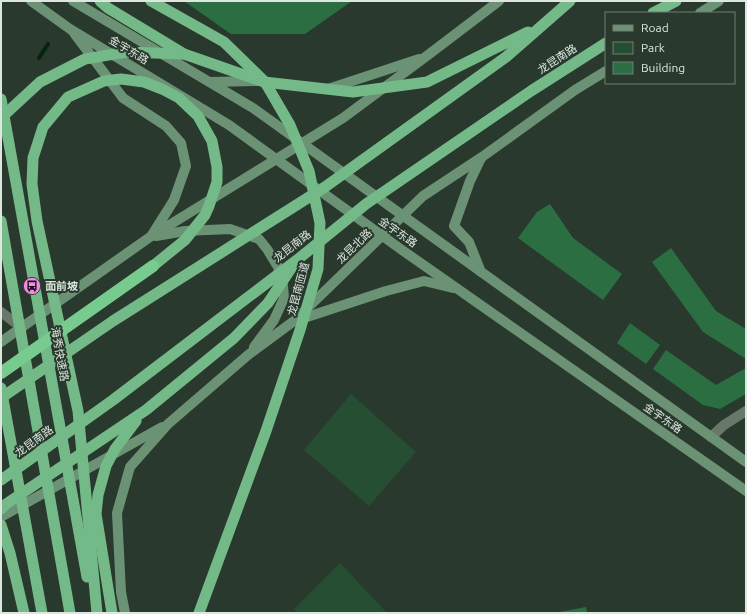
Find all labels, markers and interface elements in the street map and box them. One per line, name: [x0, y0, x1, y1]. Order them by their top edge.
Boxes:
legend: [605, 12, 735, 84]
text: Road: [641, 21, 669, 34]
street label: 金宇东路: [107, 34, 151, 66]
text: Park: [641, 41, 665, 54]
street label: 龙昆南路: [535, 42, 579, 76]
text: Building: [641, 61, 685, 74]
street label: 金宇东路: [377, 214, 419, 250]
street label: 龙昆北路: [334, 226, 374, 266]
street label: 龙昆南路: [271, 228, 313, 264]
street label: 龙昆南匝道: [285, 261, 311, 317]
bus stop icon: 面前坡: [22, 276, 42, 296]
place label: 面前坡: [45, 280, 78, 292]
street label: 海秀快速路: [49, 326, 71, 382]
street label: 金宇东路: [642, 400, 684, 436]
street label: 龙昆南路: [13, 423, 55, 459]

